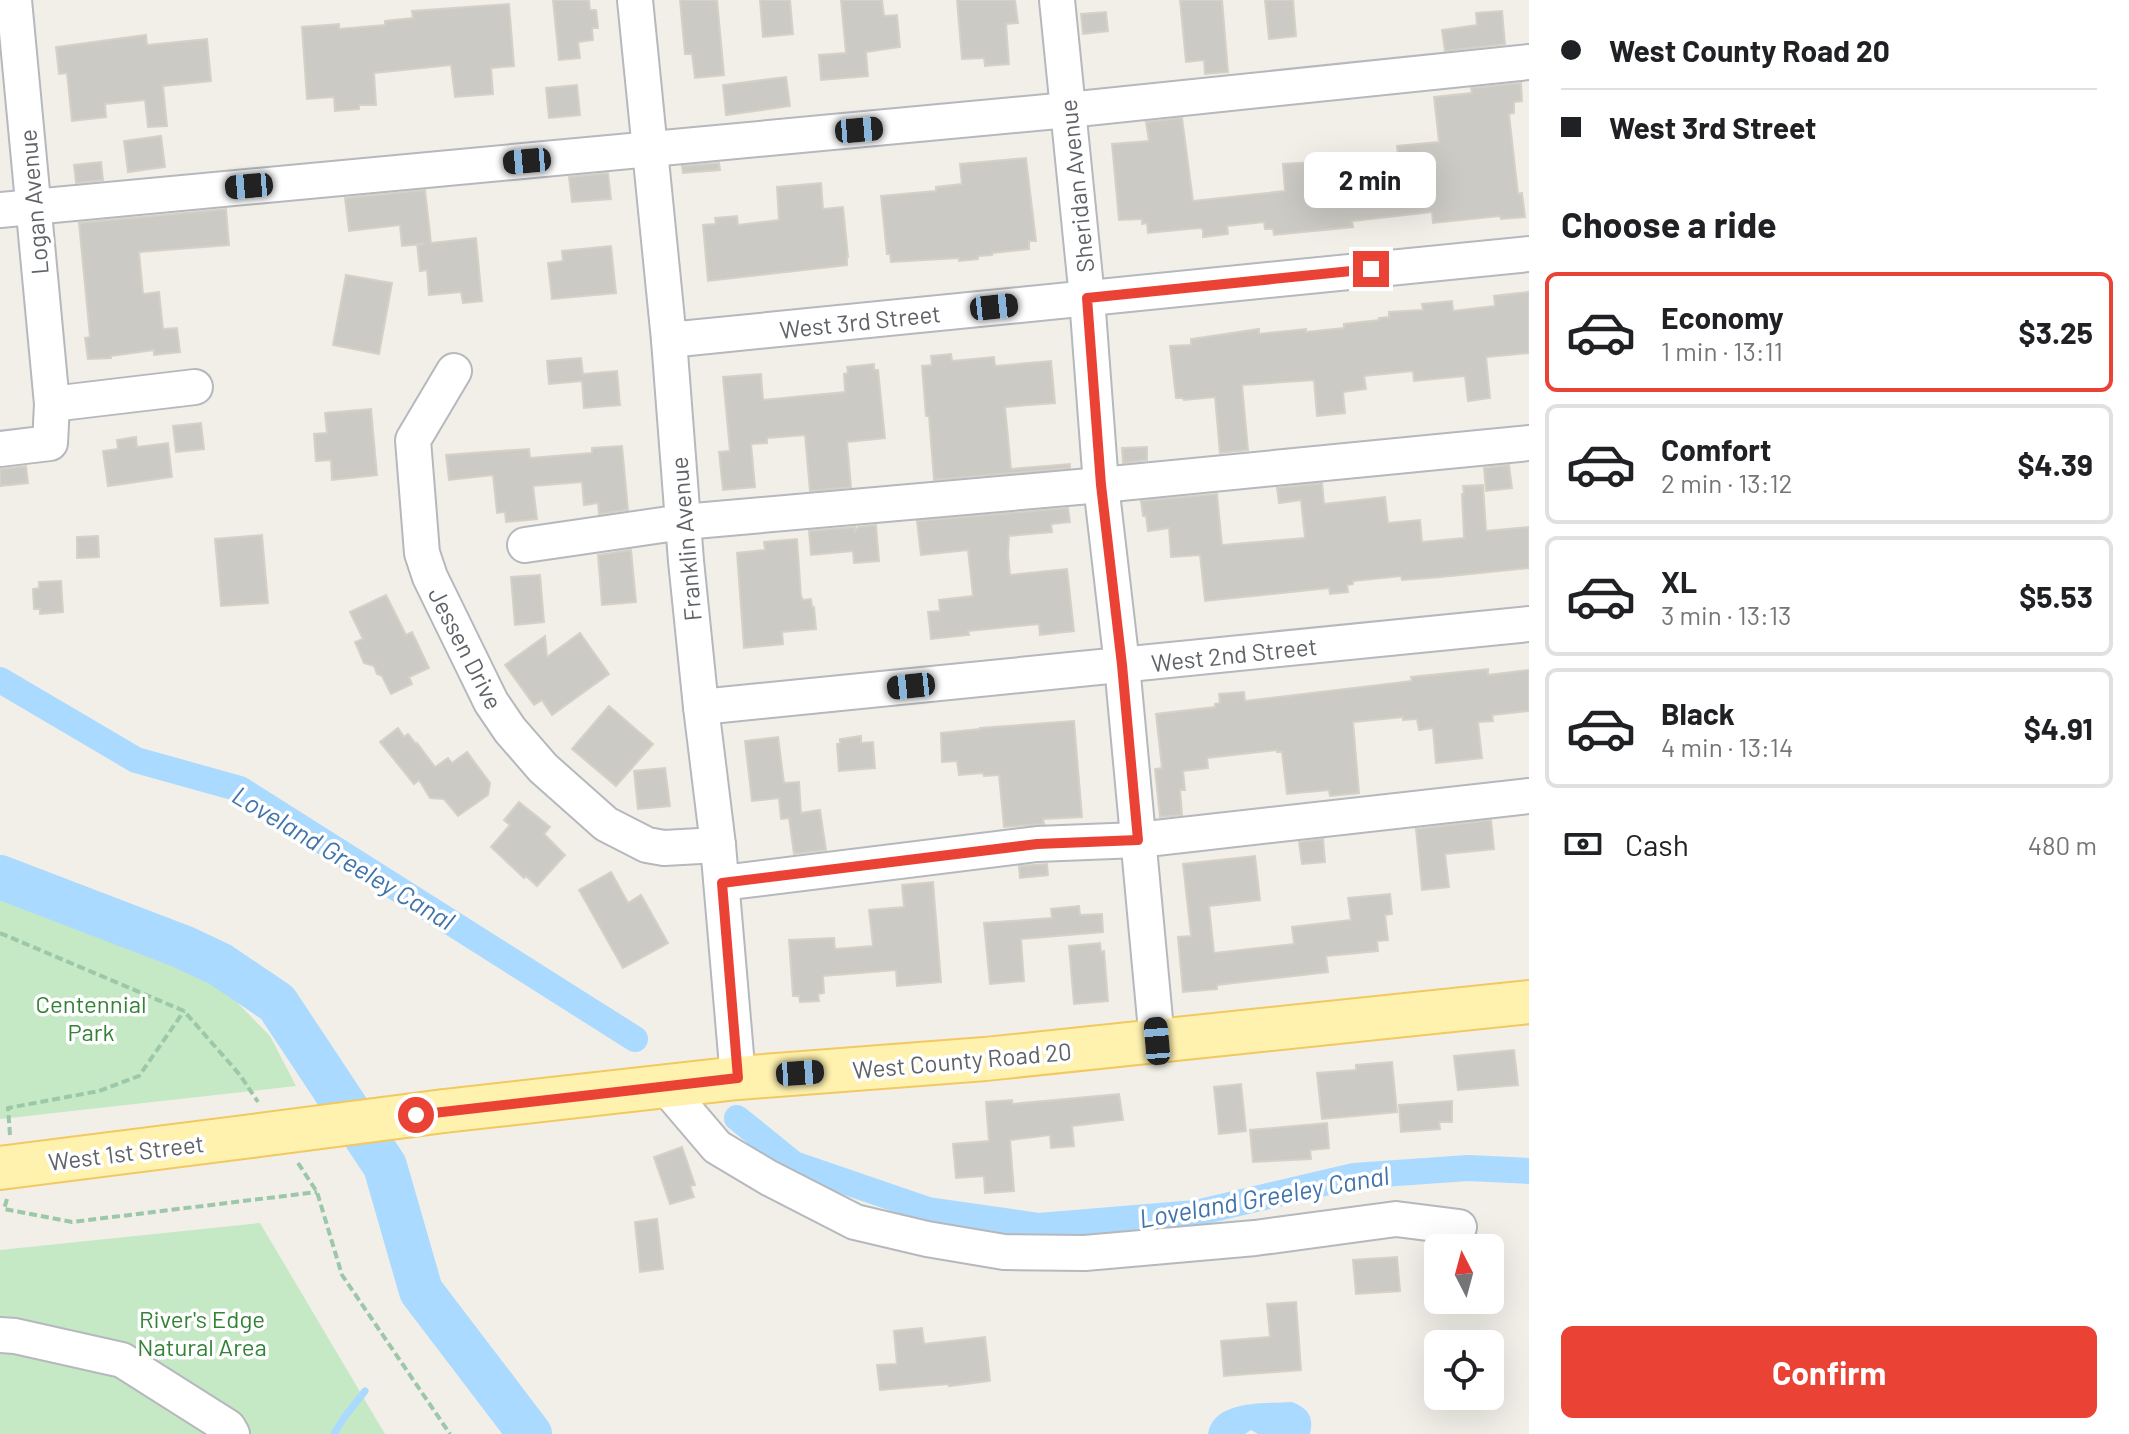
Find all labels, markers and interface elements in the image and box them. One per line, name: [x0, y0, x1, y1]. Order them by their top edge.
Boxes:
text: West County Road 20: [1609, 32, 1890, 68]
street label: Sheridan Avenue: [1052, 98, 1100, 274]
text: West 3rd Street: [1609, 109, 1816, 145]
car: [834, 116, 884, 144]
street label: Logan Avenue: [12, 128, 54, 276]
car: [502, 147, 552, 175]
callout: 2 min: [1305, 153, 1437, 209]
text: 2 min: [1339, 164, 1401, 195]
car: [224, 172, 274, 200]
text: Choose a ride: [1561, 202, 1777, 245]
route end: [1353, 251, 1389, 287]
car: [969, 293, 1019, 321]
icon: car: [1565, 296, 1637, 368]
street label: West 3rd Street: [778, 298, 942, 344]
text: Economy: [1661, 299, 1784, 335]
text: $3.25: [2019, 314, 2093, 350]
text: 1 min · 13:11: [1661, 335, 1783, 366]
icon: car: [1565, 428, 1637, 500]
text: Comfort: [1661, 431, 1771, 467]
text: $4.39: [2017, 446, 2093, 482]
street label: Franklin Avenue: [663, 456, 707, 622]
text: 2 min · 13:12: [1661, 467, 1792, 498]
icon: car: [1565, 560, 1637, 632]
text: XL: [1661, 563, 1697, 599]
text: $5.53: [2019, 578, 2093, 614]
street label: Jessen Drive: [423, 582, 509, 714]
text: 3 min · 13:13: [1661, 599, 1791, 630]
street label: West 2nd Street: [1150, 631, 1318, 677]
car: [886, 672, 936, 700]
icon: car: [1565, 692, 1637, 764]
text: Black: [1661, 695, 1735, 731]
text: $4.91: [2024, 710, 2093, 746]
text: 4 min · 13:14: [1661, 731, 1793, 762]
water label: Loveland Greeley Canal: [227, 778, 461, 936]
icon: cash: [1561, 822, 1605, 866]
text: Cash: [1625, 826, 1689, 862]
text: 480 m: [2028, 829, 2097, 860]
park label: Centennial Park: [35, 989, 147, 1046]
car: [1143, 1016, 1171, 1066]
street label: West County Road 20: [851, 1036, 1073, 1084]
car: [775, 1059, 825, 1087]
route start: [398, 1097, 434, 1133]
street label: West 1st Street: [47, 1128, 205, 1176]
water label: Loveland Greeley Canal: [1137, 1159, 1392, 1233]
north arrow: [1424, 1234, 1504, 1314]
map controls: [1424, 1234, 1504, 1410]
park label: River's Edge Natural Area: [137, 1304, 267, 1361]
button: Confirm: [1561, 1326, 2097, 1418]
button: locate: [1424, 1330, 1504, 1410]

